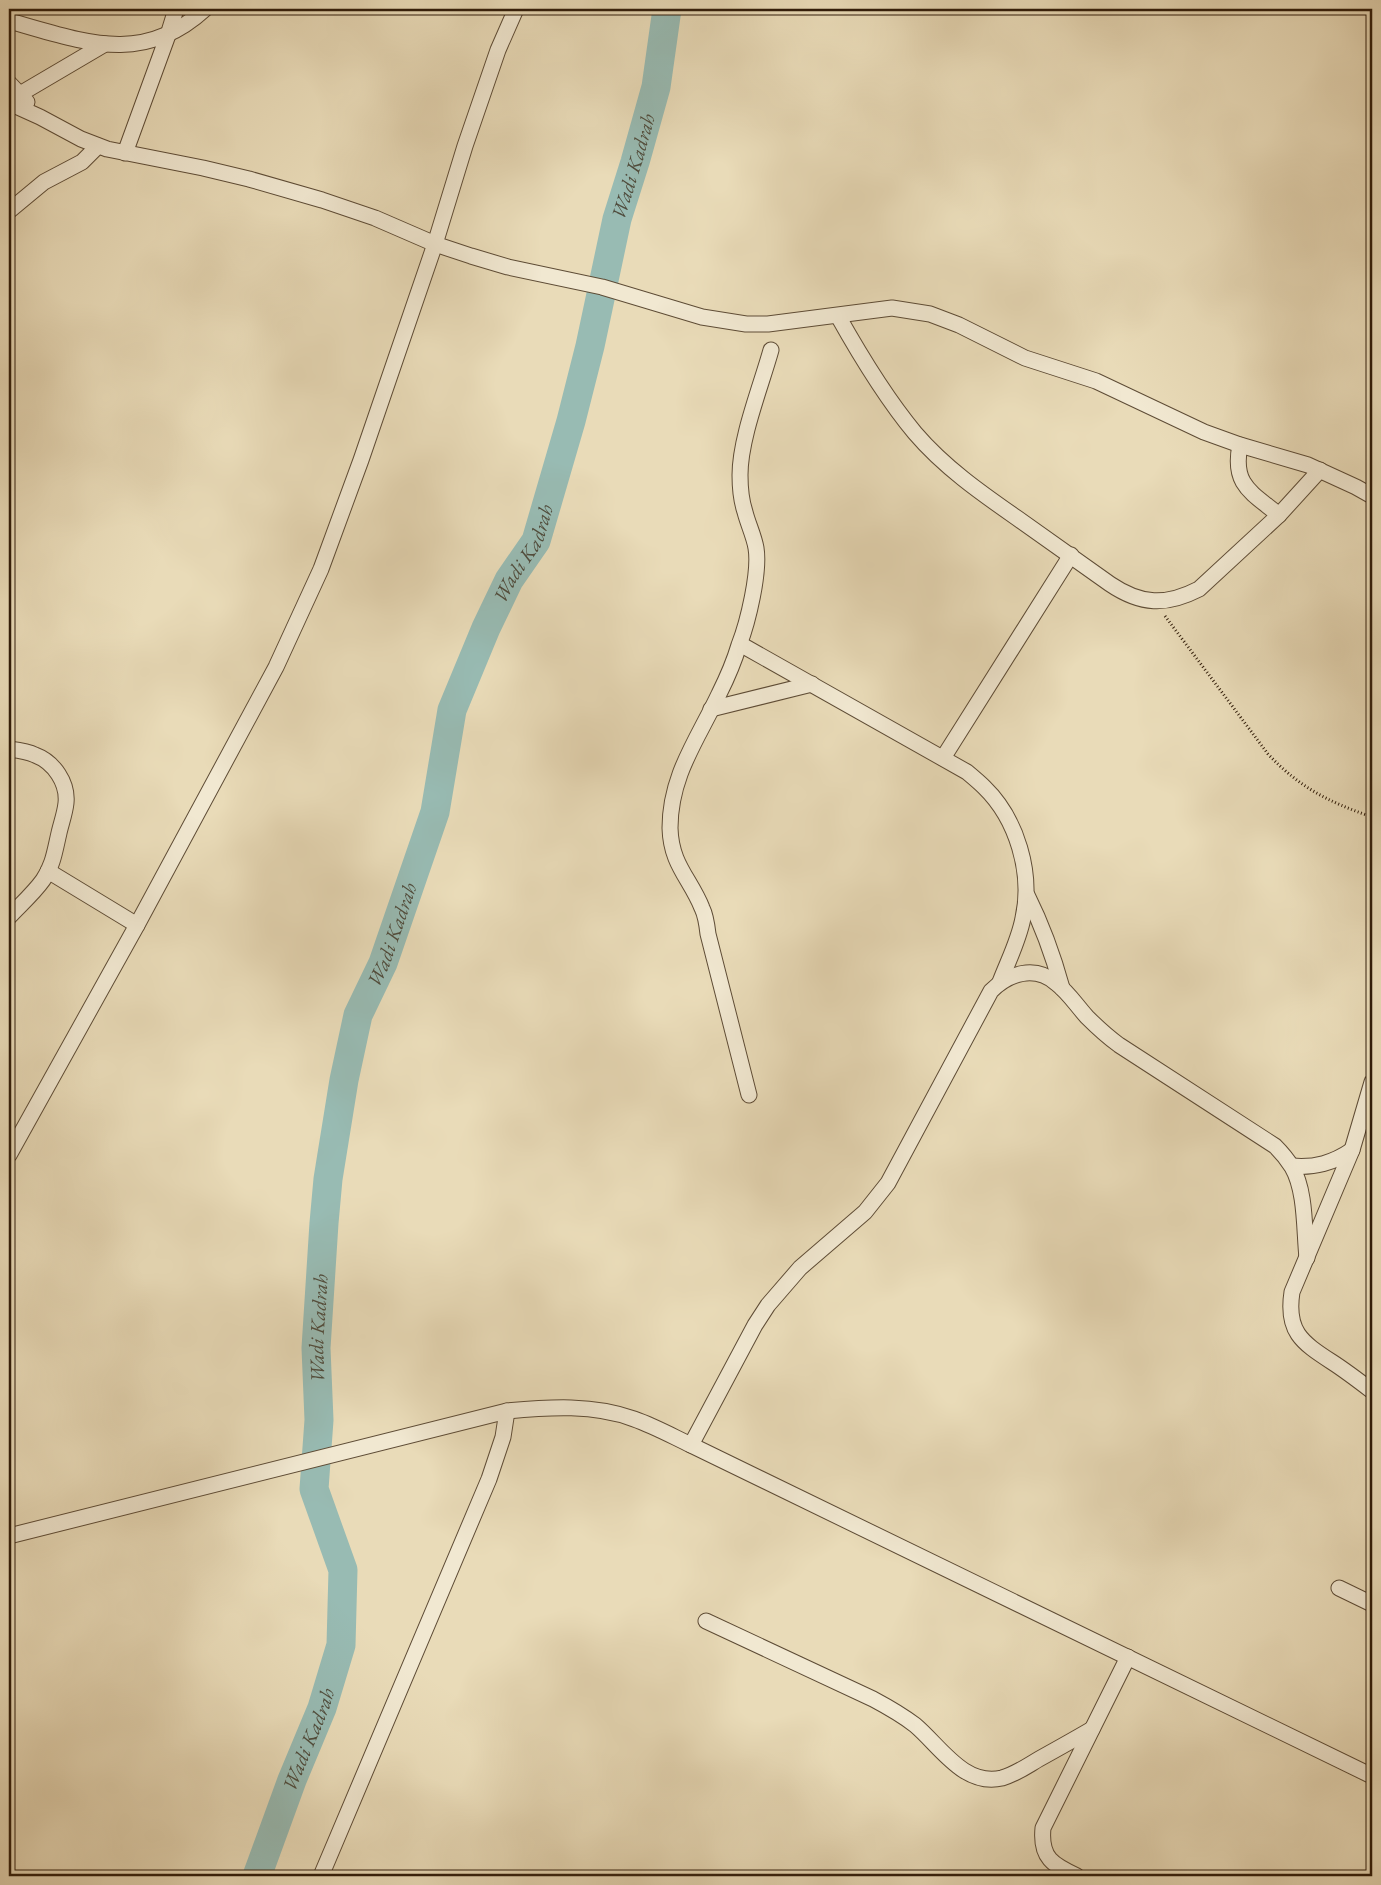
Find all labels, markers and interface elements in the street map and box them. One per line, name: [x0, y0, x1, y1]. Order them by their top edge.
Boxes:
water label: Wadi Kadrah: [605, 110, 661, 222]
water label: Wadi Kadrah: [487, 501, 559, 607]
water label: Wadi Kadrah: [361, 879, 423, 991]
water label: Wadi Kadrah: [303, 1273, 334, 1383]
water label: Wadi Kadrah: [276, 1685, 340, 1794]

